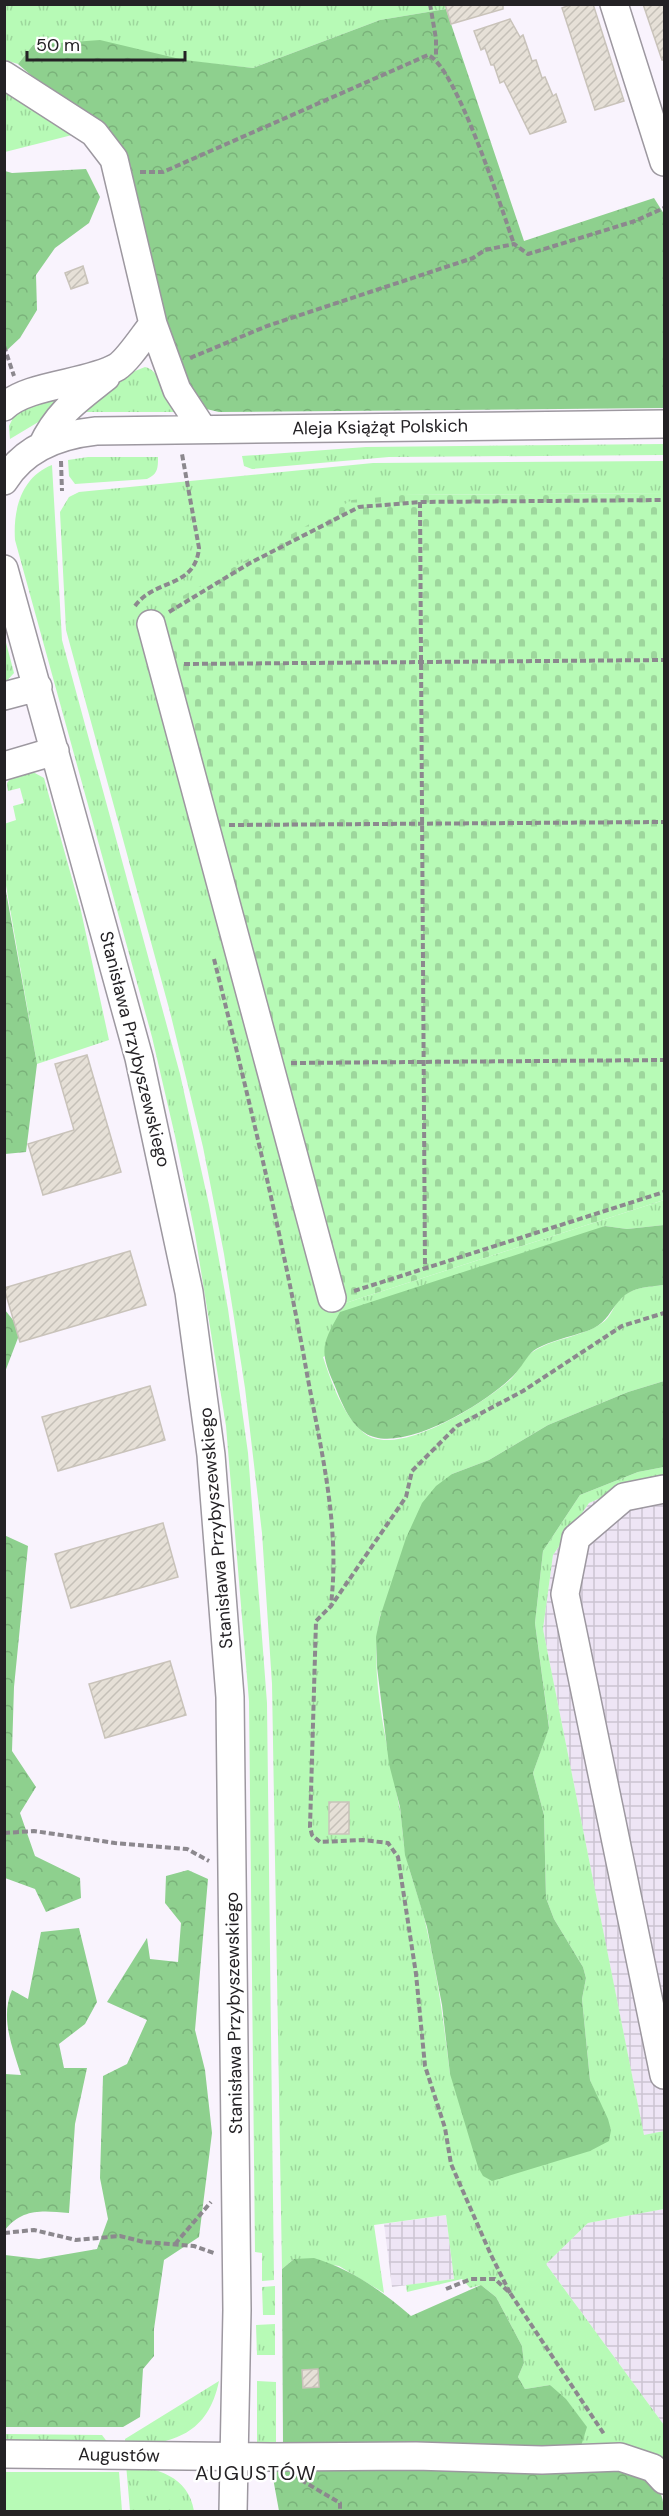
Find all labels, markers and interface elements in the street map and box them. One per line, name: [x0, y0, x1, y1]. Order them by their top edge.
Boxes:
scale bar: [27, 24, 184, 62]
text: 50 m: [36, 33, 80, 57]
street label: Aleja Książąt Polskich: [292, 413, 468, 441]
street label: Stanisława Przybyszewskiego: [94, 929, 176, 1169]
street label: Stanisława Przybyszewskiego: [193, 1406, 239, 1650]
street label: Stanisława Przybyszewskiego: [220, 1892, 248, 2134]
street label: Augustów: [78, 2442, 160, 2468]
district label: AUGUSTÓW: [195, 2460, 317, 2486]

